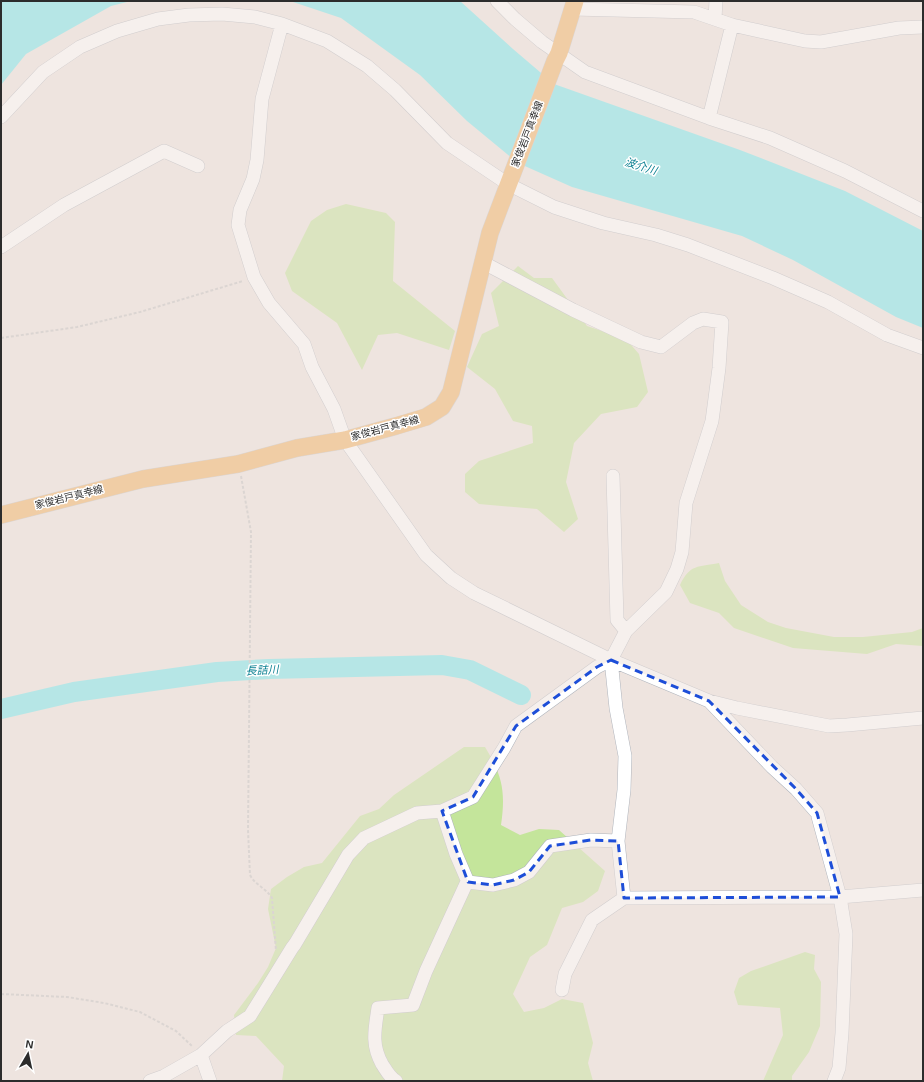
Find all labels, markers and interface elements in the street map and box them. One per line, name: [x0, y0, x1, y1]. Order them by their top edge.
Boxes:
street label: 家俊岩戸真幸線: [509, 99, 545, 169]
water label: 波介川: [623, 155, 659, 177]
street label: 家俊岩戸真幸線: [350, 414, 420, 442]
street label: 家俊岩戸真幸線: [34, 483, 104, 511]
water label: 長詰川: [245, 663, 280, 677]
north arrow: [8, 1034, 48, 1074]
text: N: [25, 1038, 34, 1051]

